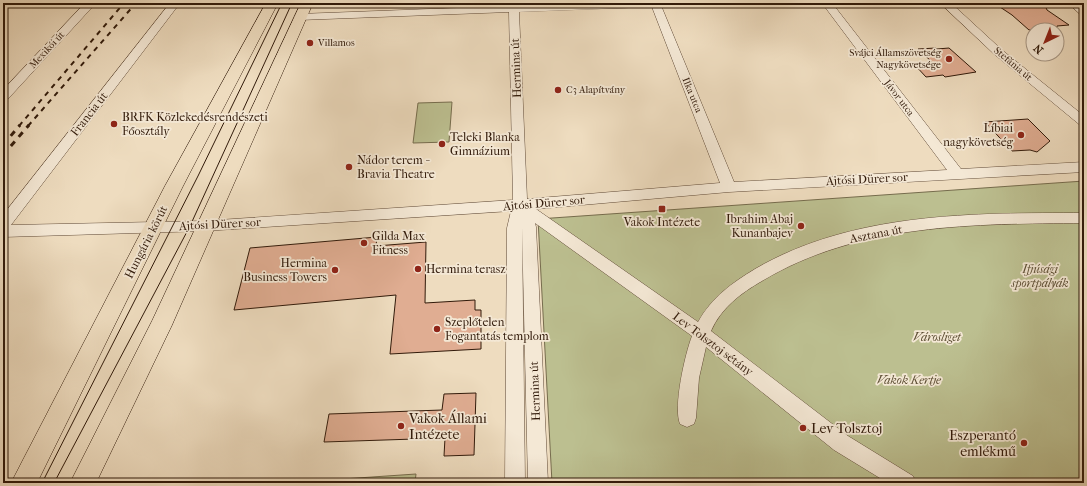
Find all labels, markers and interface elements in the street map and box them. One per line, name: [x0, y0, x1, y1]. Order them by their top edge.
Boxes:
north arrow: [1025, 22, 1065, 62]
street label: Mexikói út: [27, 29, 67, 71]
place label: Villamos: [317, 37, 355, 49]
street label: Hermina út: [508, 37, 524, 98]
marker: Villamos: [305, 38, 315, 48]
text: N: [1031, 41, 1046, 57]
street label: Stefánia út: [991, 45, 1035, 84]
place label: Svájci Államszövetség Nagykövetsége: [849, 46, 942, 71]
marker: Svájci Államszövetség Nagykövetsége: [944, 54, 954, 64]
street label: Ilka utca: [680, 76, 705, 115]
street label: Jávor utca: [881, 77, 917, 119]
place label: C3 Alapítvány: [566, 84, 626, 96]
marker: C3 Alapítvány: [553, 85, 563, 95]
street label: Francia út: [67, 89, 111, 139]
place label: BRFK Közlekedésrendészeti Főosztály: [122, 110, 268, 138]
marker: BRFK Közlekedésrendészeti Főosztály: [109, 119, 119, 129]
place label: Líbiai nagykövetség: [943, 121, 1014, 149]
place label: Teleki Blanka Gimnázium: [450, 130, 520, 158]
marker: Líbiai nagykövetség: [1016, 130, 1026, 140]
marker: Teleki Blanka Gimnázium: [437, 139, 447, 149]
place label: Nádor terem - Bravia Theatre: [357, 153, 435, 181]
marker: Nádor terem - Bravia Theatre: [344, 162, 354, 172]
street label: Ajtósi Dürer sor: [825, 170, 909, 188]
street label: Ajtósi Dürer sor: [502, 192, 586, 214]
street label: Hungária körút: [122, 203, 171, 281]
marker: Vakok Intézete: [657, 204, 667, 214]
place label: Ibrahim Abaj Kunanbajev: [726, 212, 794, 240]
street label: Ajtósi Dürer sor: [178, 215, 262, 233]
place label: Vakok Intézete: [623, 215, 700, 229]
marker: Ibrahim Abaj Kunanbajev: [796, 221, 806, 231]
street label: Asztana út: [847, 222, 904, 246]
place label: Gilda Max Fitness: [372, 229, 425, 257]
marker: Gilda Max Fitness: [359, 238, 369, 248]
place label: Hermina Business Towers: [243, 256, 328, 284]
place label: Hermina terasz: [426, 262, 506, 276]
park label: Ifjúsági sportpályák: [1010, 262, 1069, 290]
marker: Hermina terasz: [413, 264, 423, 274]
marker: Hermina Business Towers: [330, 265, 340, 275]
street label: Lev Tolsztoj sétány: [670, 309, 756, 379]
place label: Szeplőtelen Fogantatás templom: [445, 315, 549, 343]
marker: Szeplőtelen Fogantatás templom: [432, 324, 442, 334]
park label: Városliget: [913, 330, 962, 344]
street label: Hermina út: [527, 360, 543, 421]
park label: Vakok Kertje: [877, 373, 942, 387]
place label: Vakok Állami Intézete: [408, 409, 487, 443]
place label: Lev Tolsztoj: [811, 420, 882, 437]
marker: Vakok Állami Intézete: [396, 421, 406, 431]
marker: Lev Tolsztoj: [798, 423, 808, 433]
place label: Eszperantó emlékmű: [949, 427, 1016, 460]
marker: Eszperantó emlékmű: [1019, 438, 1029, 448]

